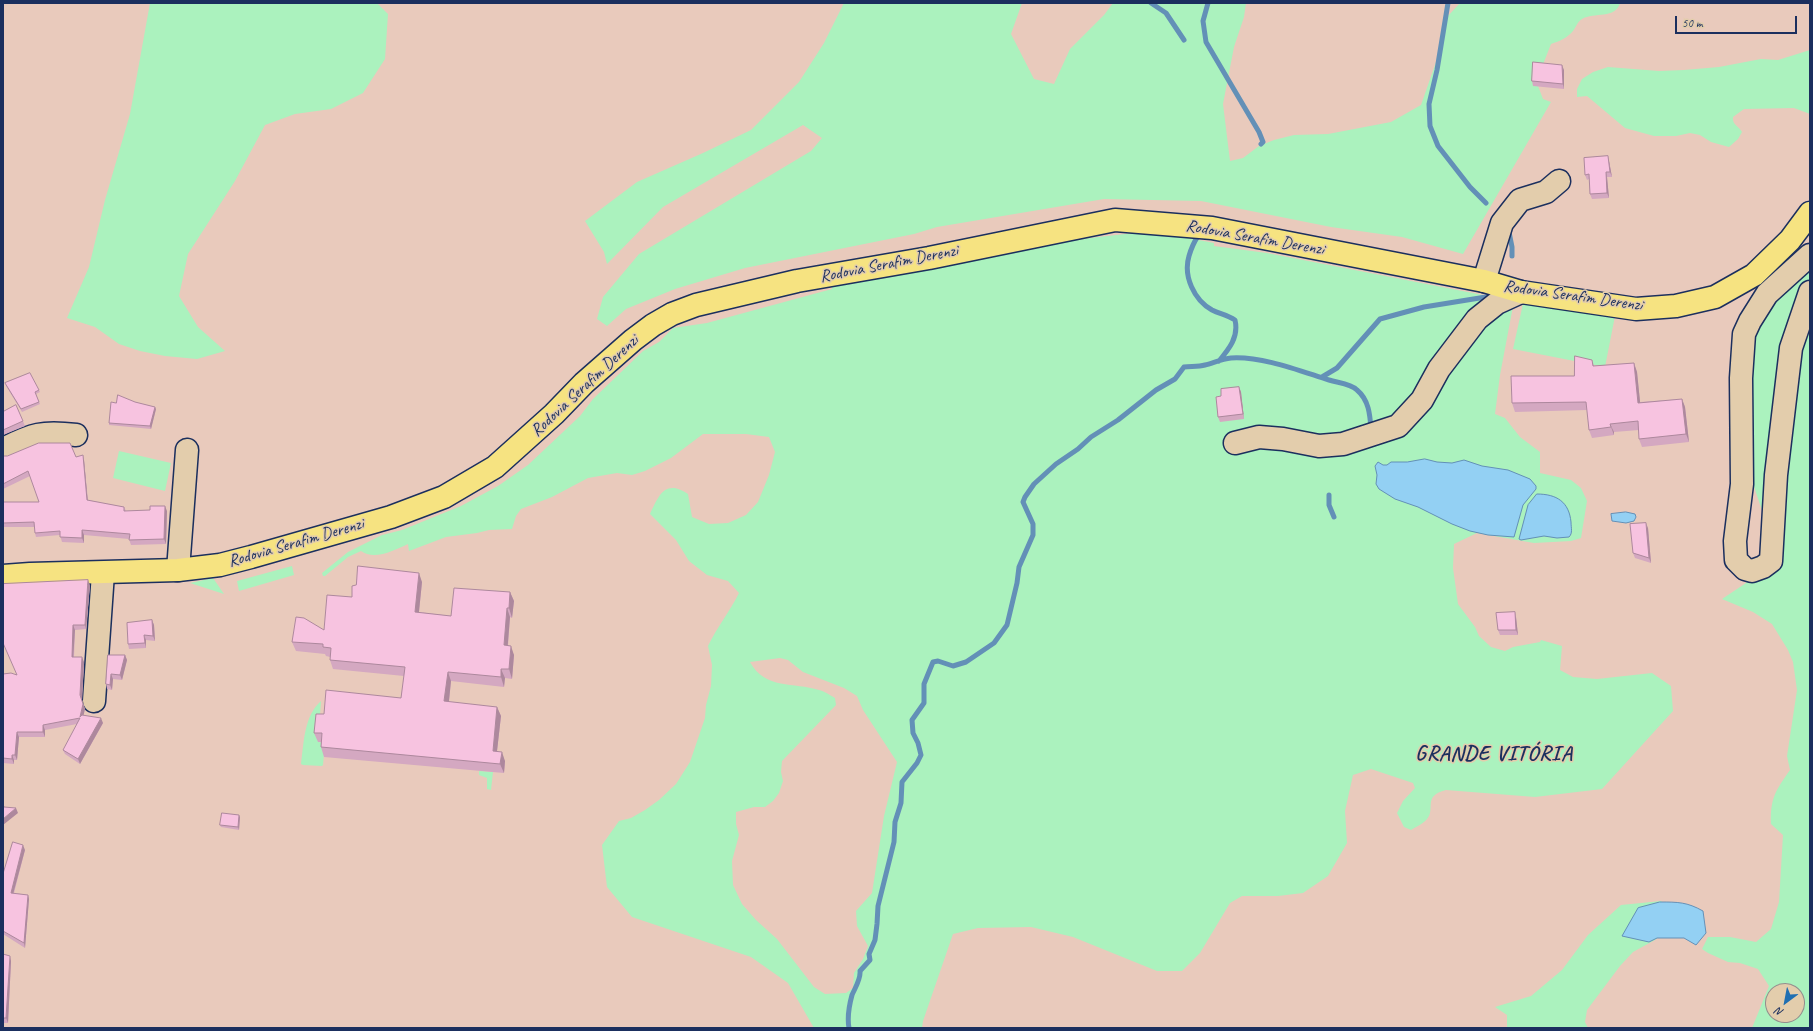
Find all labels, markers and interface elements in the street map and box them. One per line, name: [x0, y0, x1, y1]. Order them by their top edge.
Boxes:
scale bar: [1677, 8, 1799, 34]
text: 50 m: [1682, 15, 1702, 31]
street label: Rodovia Serafim Derenzi: [1184, 216, 1326, 260]
street label: Rodovia Serafim Derenzi: [818, 241, 960, 287]
street label: Rodovia Serafim Derenzi: [1502, 276, 1644, 316]
street label: Rodovia Serafim Derenzi: [527, 331, 643, 441]
street label: Rodovia Serafim Derenzi: [226, 514, 366, 572]
district label: GRANDE VITÓRIA: [1416, 741, 1572, 767]
north arrow: [1765, 983, 1805, 1023]
text: N: [1773, 1005, 1786, 1020]

